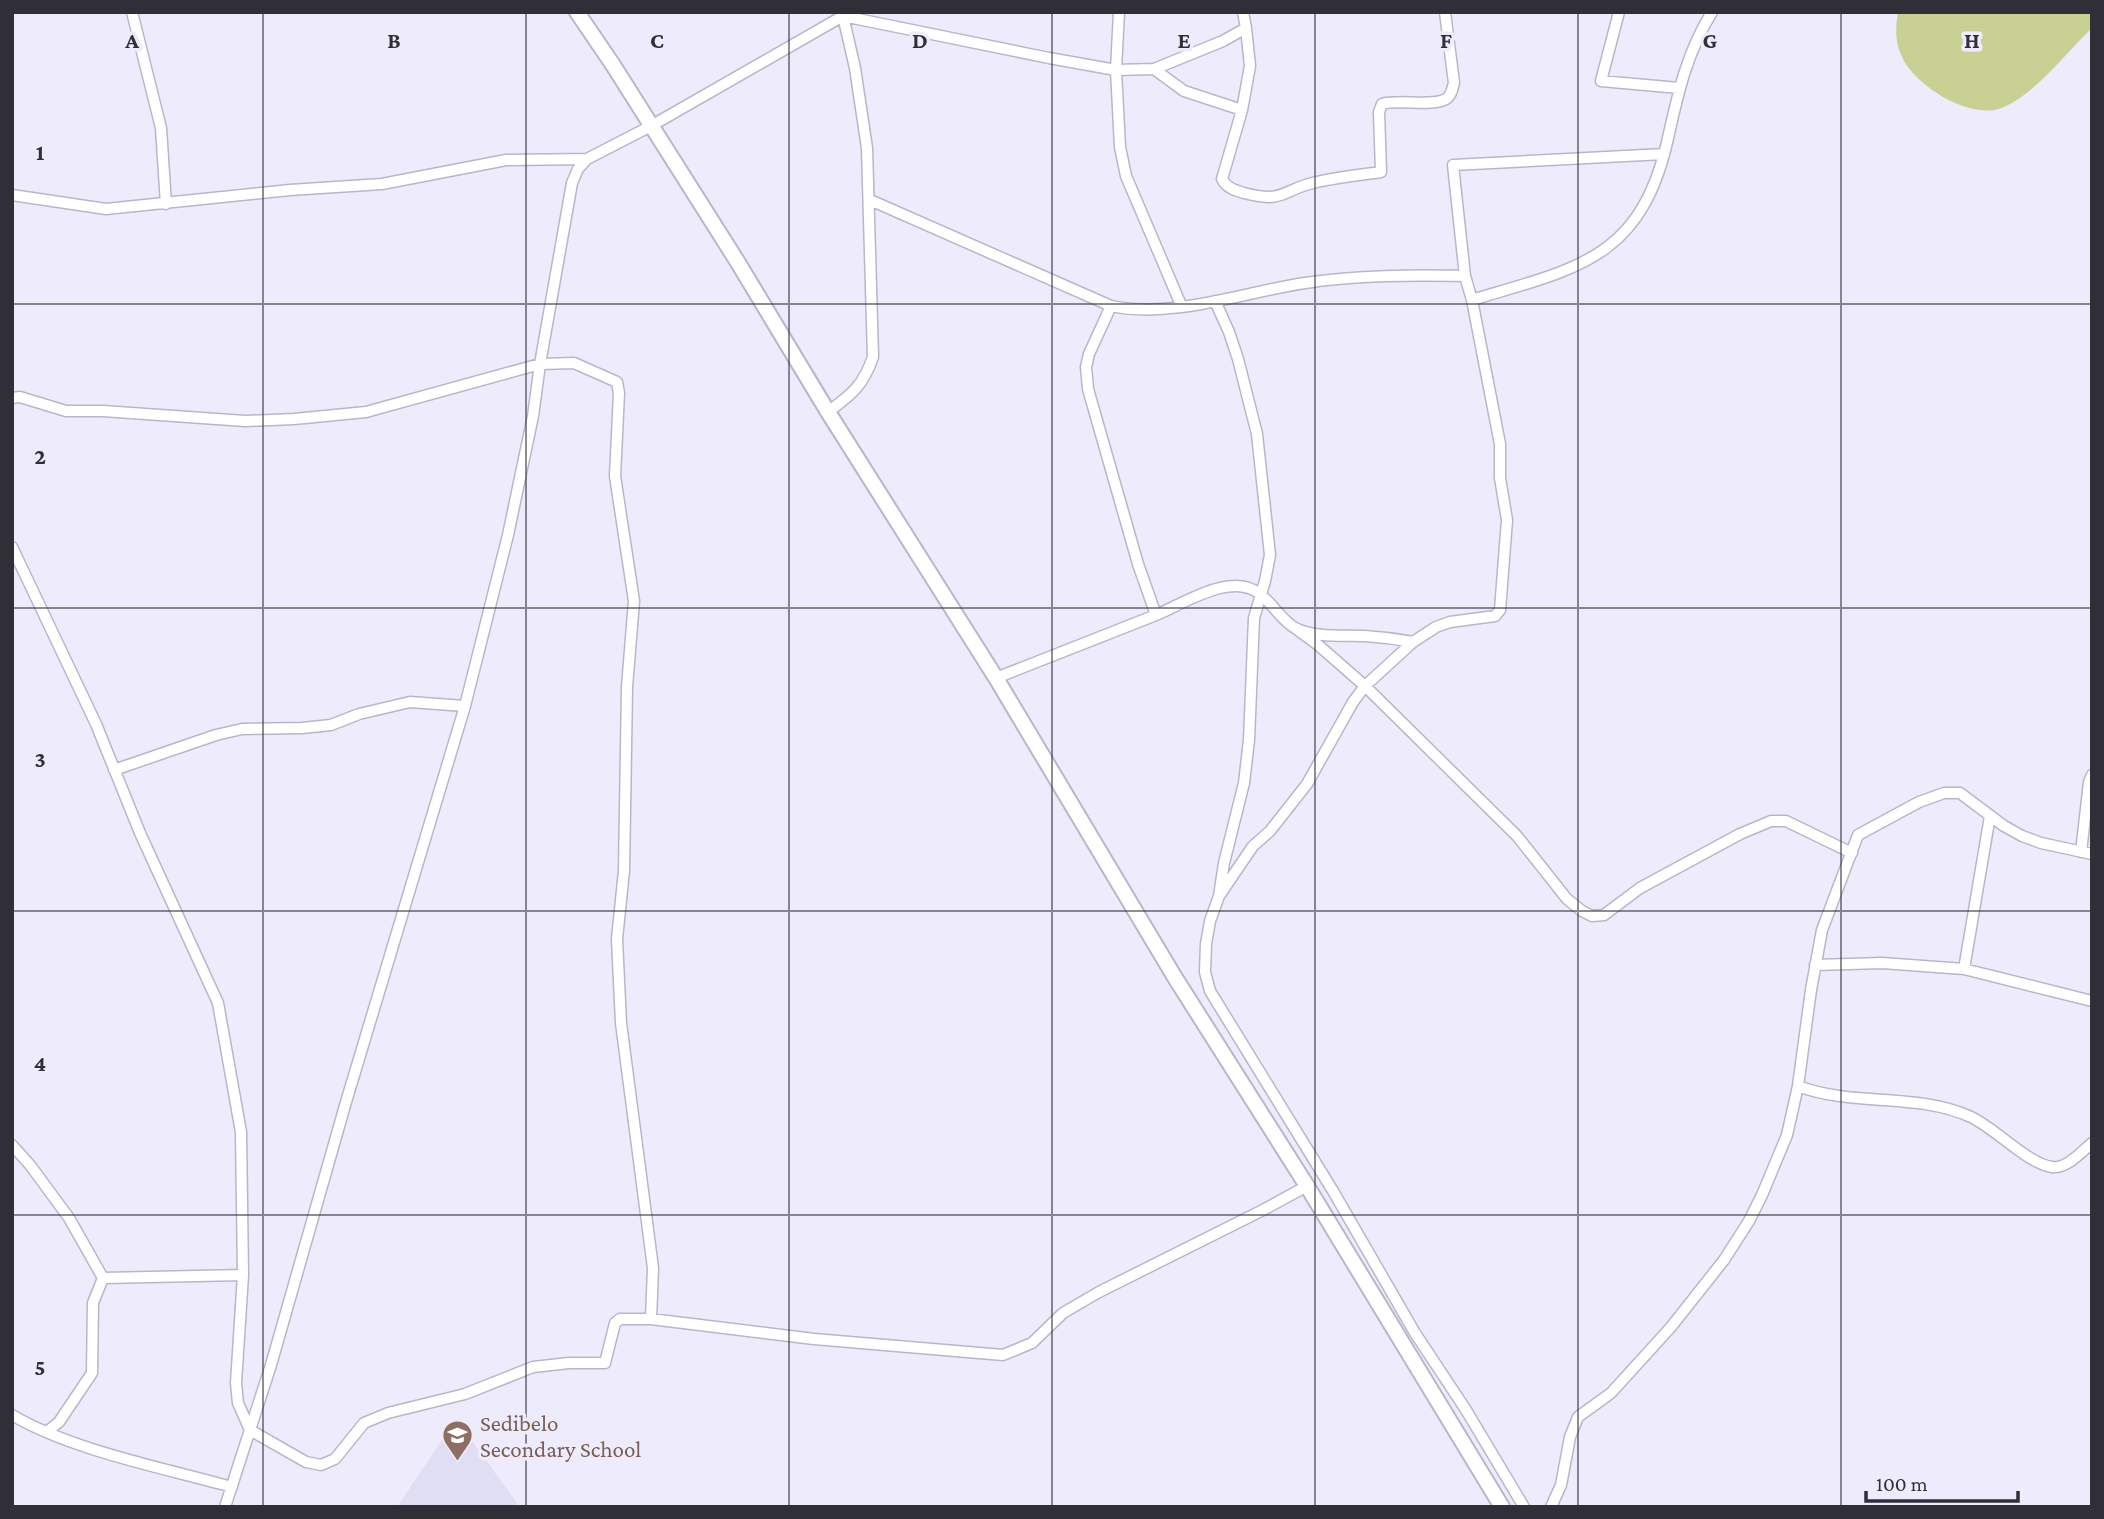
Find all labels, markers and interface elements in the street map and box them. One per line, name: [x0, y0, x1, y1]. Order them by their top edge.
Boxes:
text: A: [124, 27, 139, 53]
text: B: [387, 27, 401, 53]
text: C: [650, 27, 664, 53]
text: D: [912, 27, 928, 53]
text: E: [1177, 27, 1191, 53]
text: F: [1440, 27, 1452, 53]
text: G: [1703, 27, 1718, 53]
text: H: [1964, 27, 1980, 53]
text: 1: [36, 139, 45, 165]
text: 2: [34, 443, 46, 469]
text: 3: [34, 746, 46, 772]
text: 4: [34, 1050, 46, 1076]
text: 5: [34, 1354, 46, 1380]
place label: Sedibelo Secondary School: [480, 1410, 641, 1462]
school or university icon: Sedibelo Secondary School: [440, 1419, 474, 1463]
scale bar: [1866, 1460, 2018, 1504]
text: 100 m: [1876, 1472, 1928, 1496]

